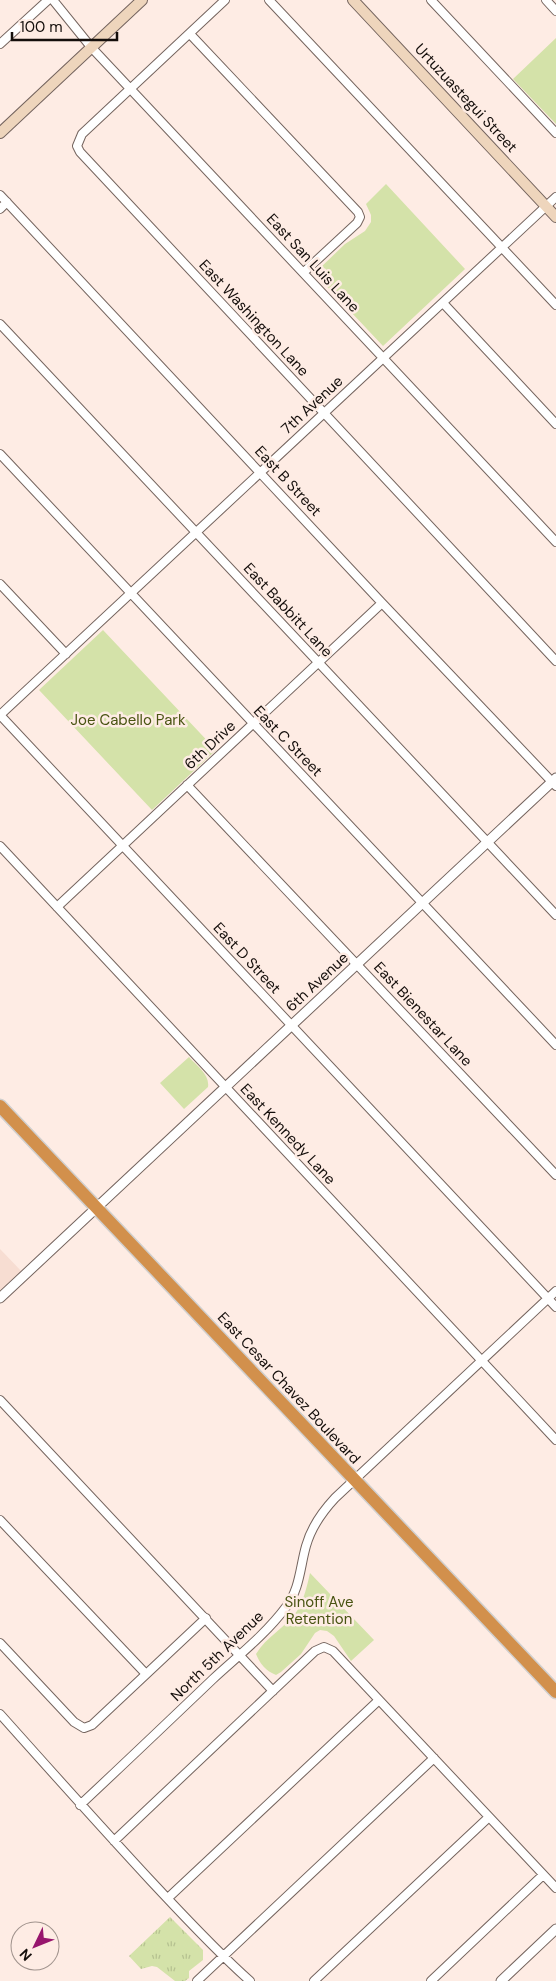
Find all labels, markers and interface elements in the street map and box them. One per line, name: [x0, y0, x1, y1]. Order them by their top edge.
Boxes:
scale bar: [12, 10, 118, 42]
text: 100 m: [20, 17, 63, 37]
street label: Urtuzuastegui Street: [410, 39, 522, 157]
street label: East San Luis Lane: [262, 209, 364, 317]
street label: East Washington Lane: [195, 255, 313, 381]
street label: 7th Avenue: [277, 371, 347, 439]
street label: East B Street: [250, 442, 326, 521]
street label: East Babbitt Lane: [239, 558, 337, 662]
street label: East C Street: [249, 701, 327, 781]
park label: Joe Cabello Park: [71, 710, 186, 730]
street label: 6th Drive: [180, 716, 240, 774]
street label: East D Street: [209, 918, 285, 998]
street label: 6th Avenue: [281, 948, 353, 1016]
street label: East Bienestar Lane: [369, 957, 477, 1071]
street label: East Kennedy Lane: [236, 1079, 340, 1189]
street label: East Cesar Chavez Boulevard: [213, 1308, 365, 1468]
park label: Sinoff Ave Retention: [284, 1592, 354, 1629]
street label: North 5th Avenue: [166, 1606, 268, 1706]
north arrow: [10, 1921, 60, 1971]
text: N: [15, 1945, 36, 1965]

